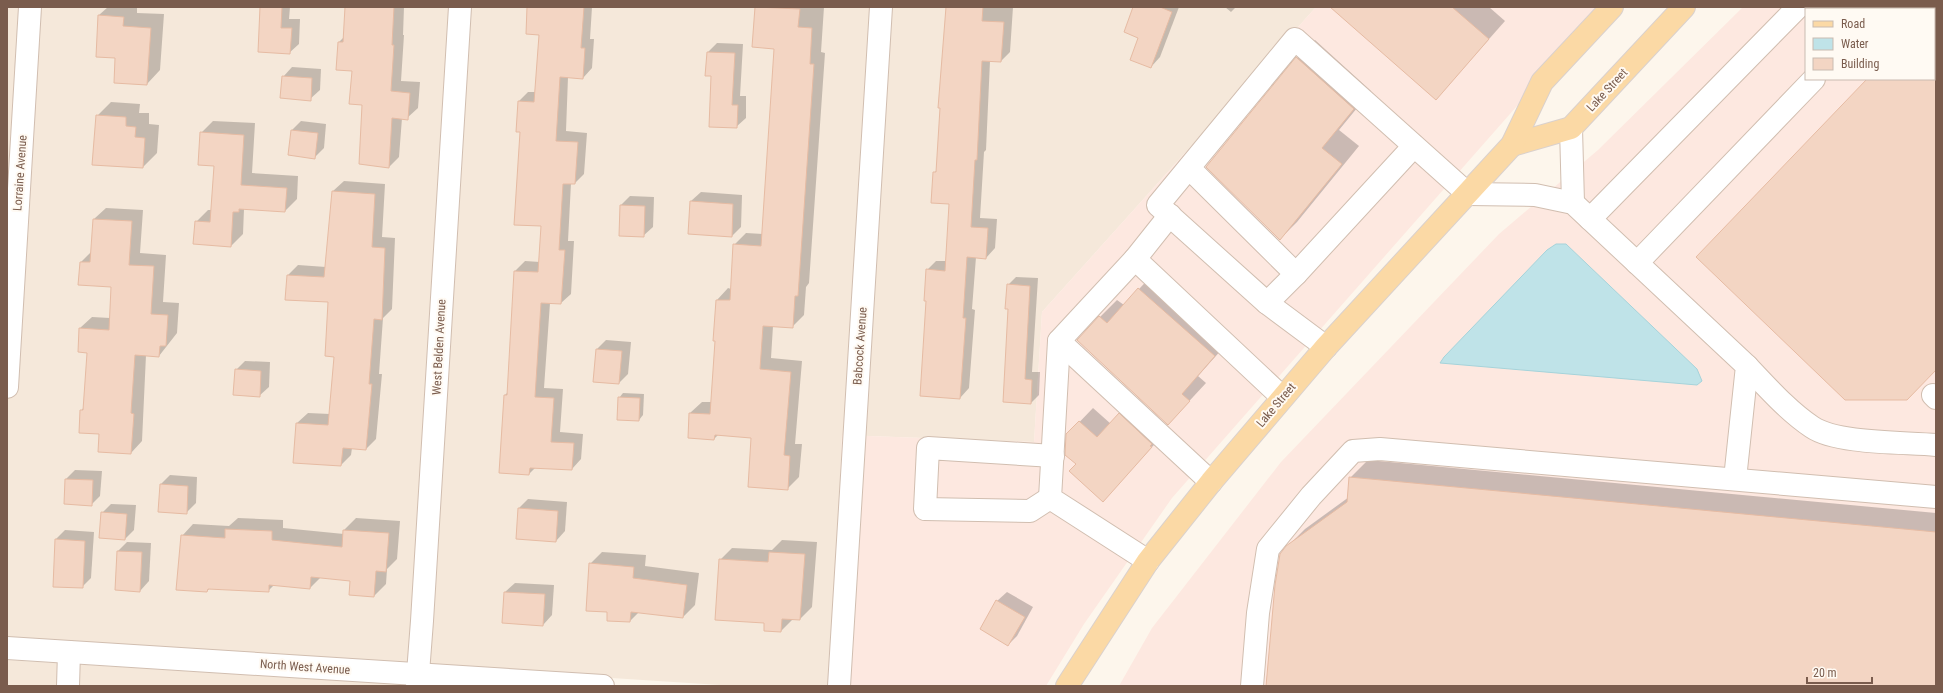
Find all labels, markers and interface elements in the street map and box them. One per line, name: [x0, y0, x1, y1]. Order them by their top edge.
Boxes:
legend: [1805, 8, 1935, 80]
text: Road: [1841, 17, 1865, 31]
text: Water: [1841, 37, 1869, 51]
text: Building: [1841, 57, 1879, 71]
street label: Lake Street: [1584, 65, 1631, 114]
street label: Lorraine Avenue: [10, 134, 30, 211]
street label: West Belden Avenue: [429, 298, 449, 395]
street label: Babcock Avenue: [850, 306, 870, 385]
street label: Lake Street: [1254, 380, 1299, 430]
street label: North West Avenue: [259, 657, 351, 677]
scale bar: [1807, 659, 1872, 685]
text: 20 m: [1813, 666, 1837, 680]

